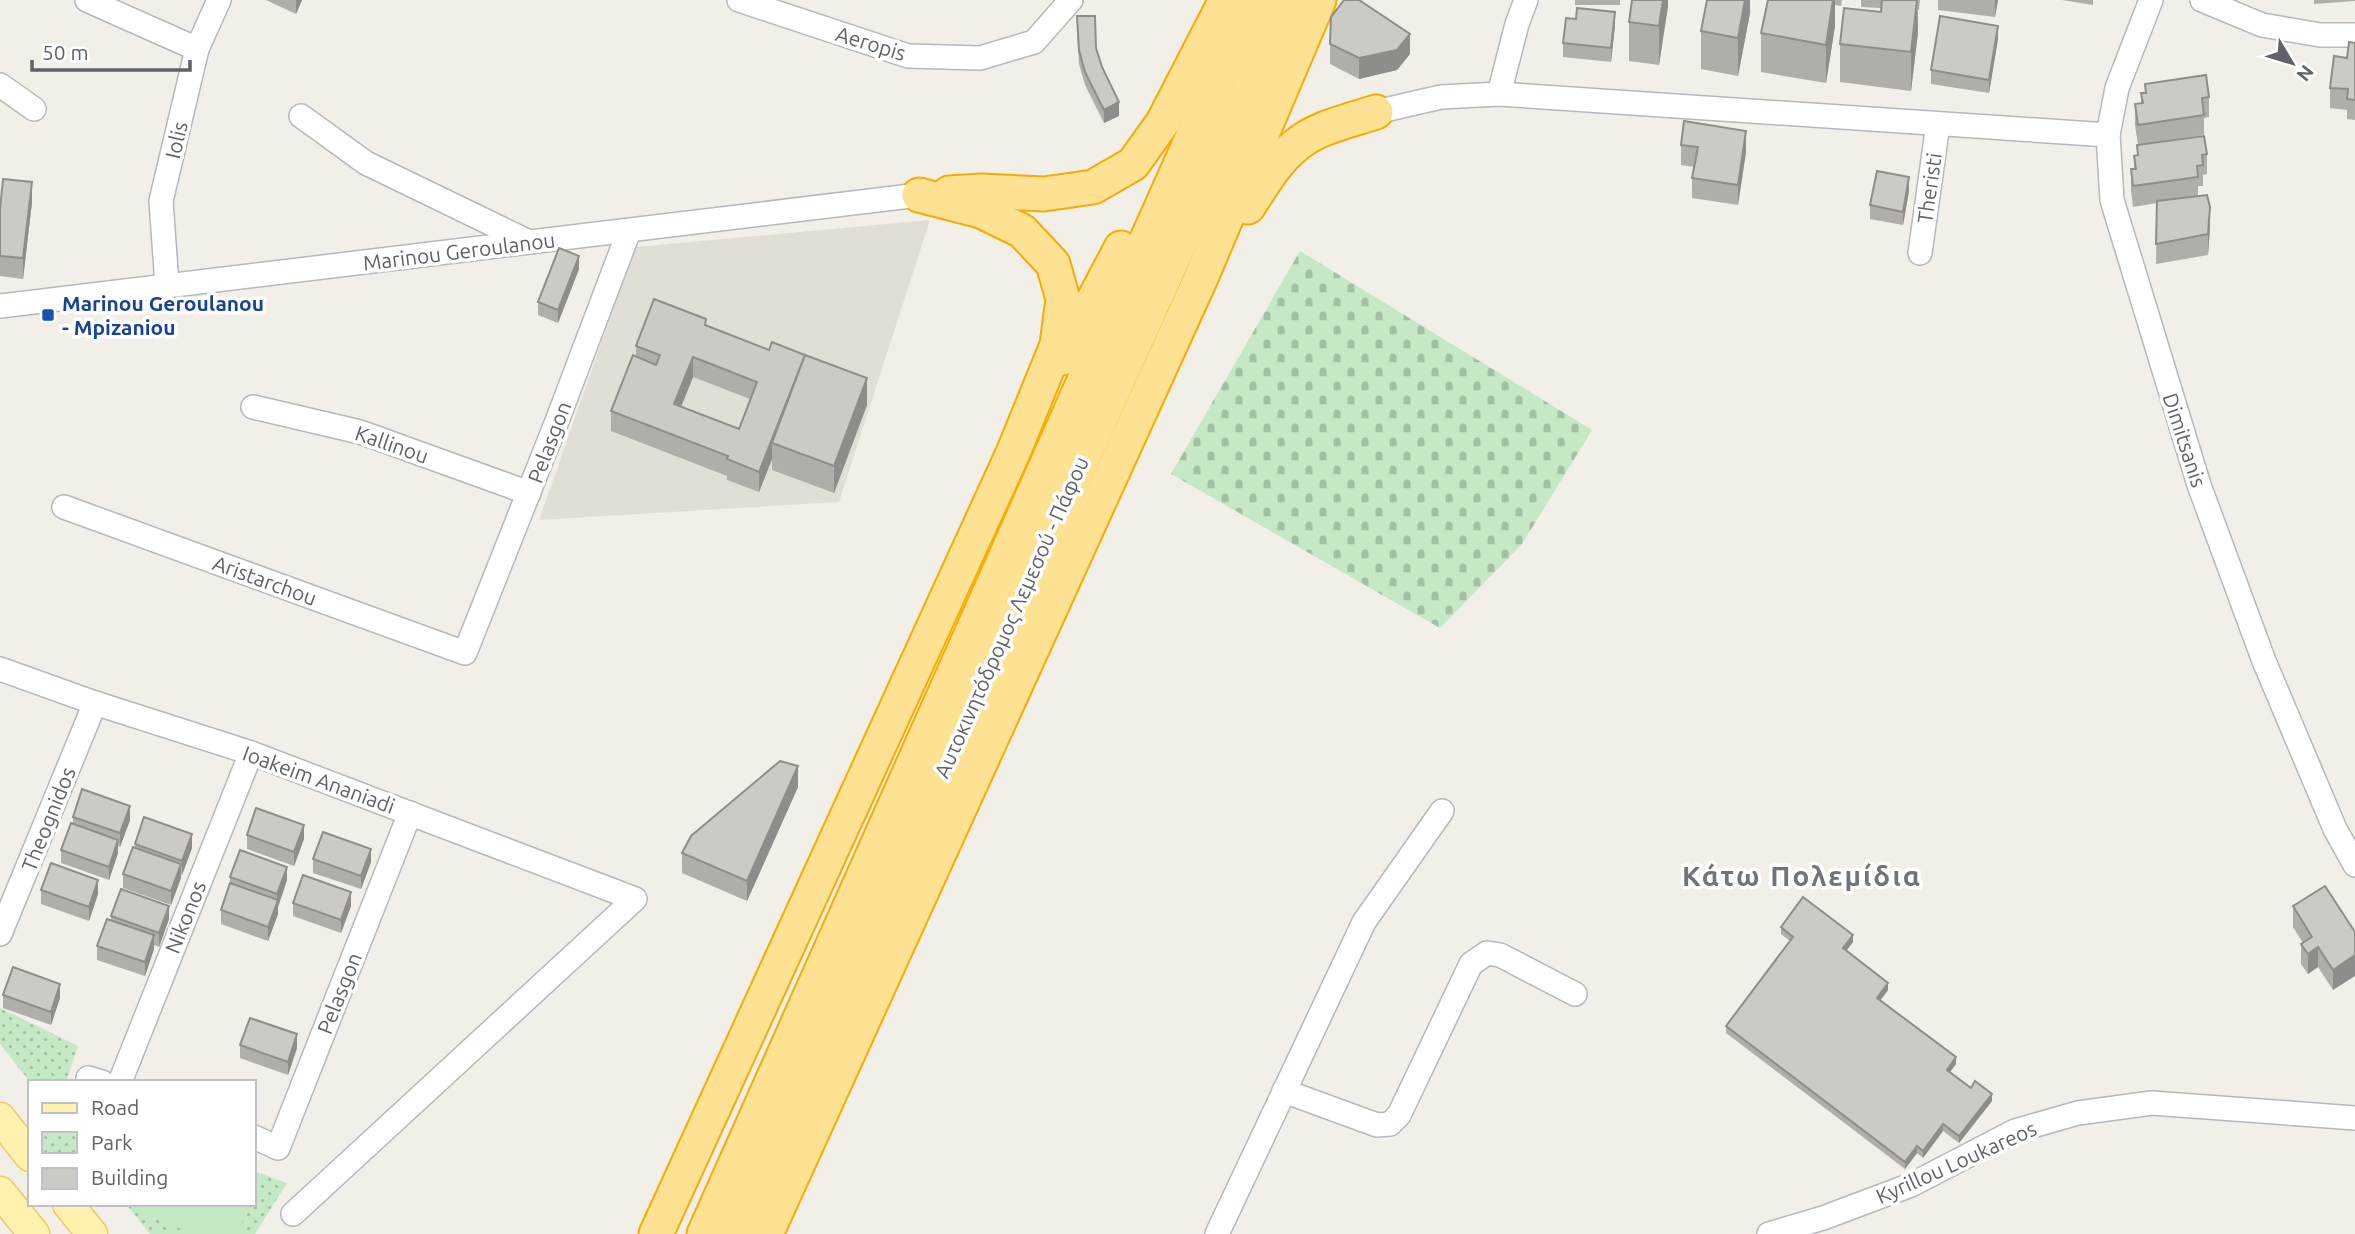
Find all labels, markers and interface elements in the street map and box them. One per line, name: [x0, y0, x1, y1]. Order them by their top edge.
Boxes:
street label: Aeropis: [833, 21, 909, 65]
scale bar: [32, 28, 189, 72]
north arrow: [2257, 28, 2327, 98]
text: 50 m: [42, 40, 89, 64]
text: N: [2292, 61, 2318, 86]
street label: Iolis: [160, 119, 192, 161]
street label: Theristi: [1912, 151, 1946, 225]
street label: Marinou Geroulanou: [362, 227, 556, 275]
place label: Marinou Geroulanou - Mpizaniou: [62, 291, 264, 339]
marker: Marinou Geroulanou - Mpizaniou: [40, 307, 56, 323]
street label: Dimitsanis: [2159, 390, 2211, 490]
street label: Pelasgon: [522, 398, 576, 486]
street label: Kallinou: [352, 420, 432, 468]
street label: Αυτοκινητόδρομος Λεμεσού - Πάφου: [929, 453, 1093, 781]
street label: Aristarchou: [210, 550, 320, 610]
street label: Ioakeim Ananiadi: [240, 740, 398, 818]
street label: Theognidos: [16, 763, 80, 875]
district label: Κάτω Πολεμίδια: [1682, 860, 1922, 891]
street label: Nikonos: [160, 877, 210, 957]
street label: Pelasgon: [312, 949, 366, 1037]
legend: [28, 1080, 256, 1206]
text: Road: [91, 1095, 139, 1119]
street label: Kyrillou Loukareos: [1872, 1116, 2040, 1208]
text: Park: [91, 1130, 133, 1154]
text: Building: [91, 1165, 168, 1189]

